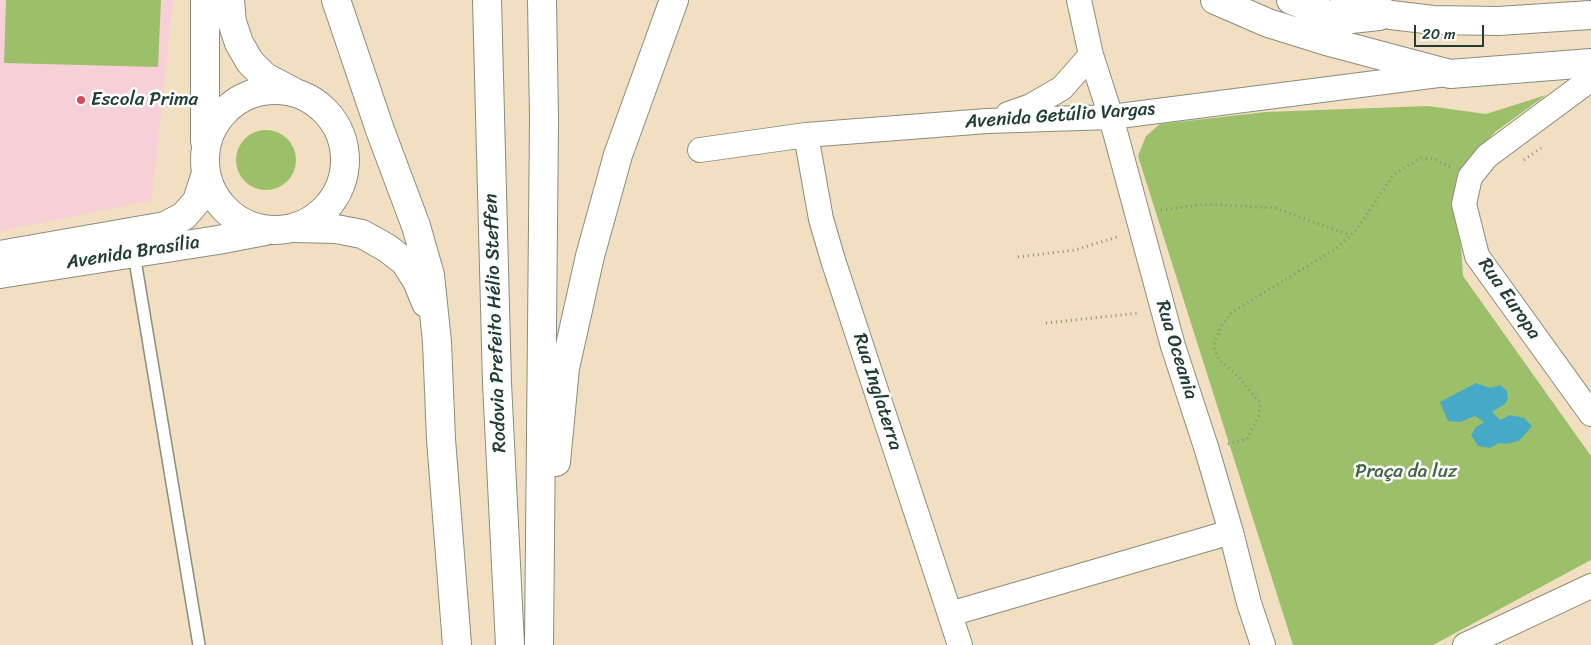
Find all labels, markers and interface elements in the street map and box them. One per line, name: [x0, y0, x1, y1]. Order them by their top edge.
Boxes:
scale bar: [1416, 15, 1486, 47]
text: 20 m: [1422, 21, 1456, 47]
place label: Escola Prima: [91, 89, 198, 111]
marker: Escola Prima: [75, 94, 87, 106]
street label: Avenida Getúlio Vargas: [964, 98, 1156, 134]
street label: Rodovia Prefeito Hélio Steffen: [480, 193, 512, 453]
street label: Avenida Brasília: [65, 231, 201, 275]
street label: Rua Europa: [1473, 254, 1545, 344]
street label: Rua Oceania: [1150, 298, 1202, 402]
street label: Rua Inglaterra: [847, 331, 907, 453]
park label: Praça da luz: [1355, 461, 1457, 483]

